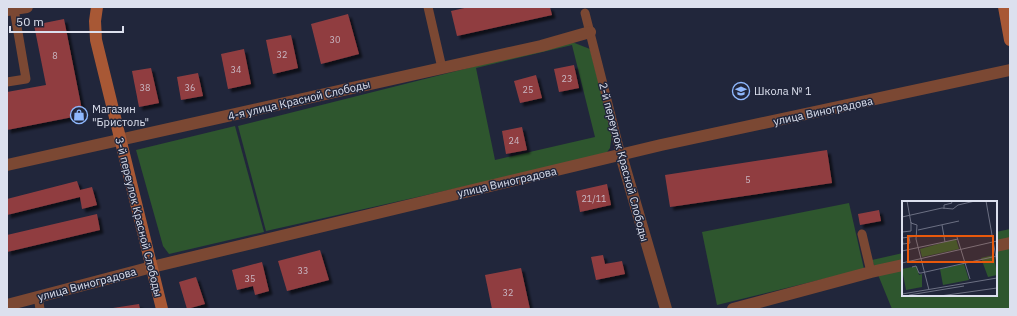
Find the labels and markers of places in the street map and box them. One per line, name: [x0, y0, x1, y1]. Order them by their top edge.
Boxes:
school or university icon: Школа № 1: [731, 81, 751, 101]
place label: Школа № 1: [754, 84, 812, 98]
place label: Магазин "Бристоль": [92, 102, 149, 129]
shop icon: Магазин "Бристоль": [69, 105, 89, 125]

